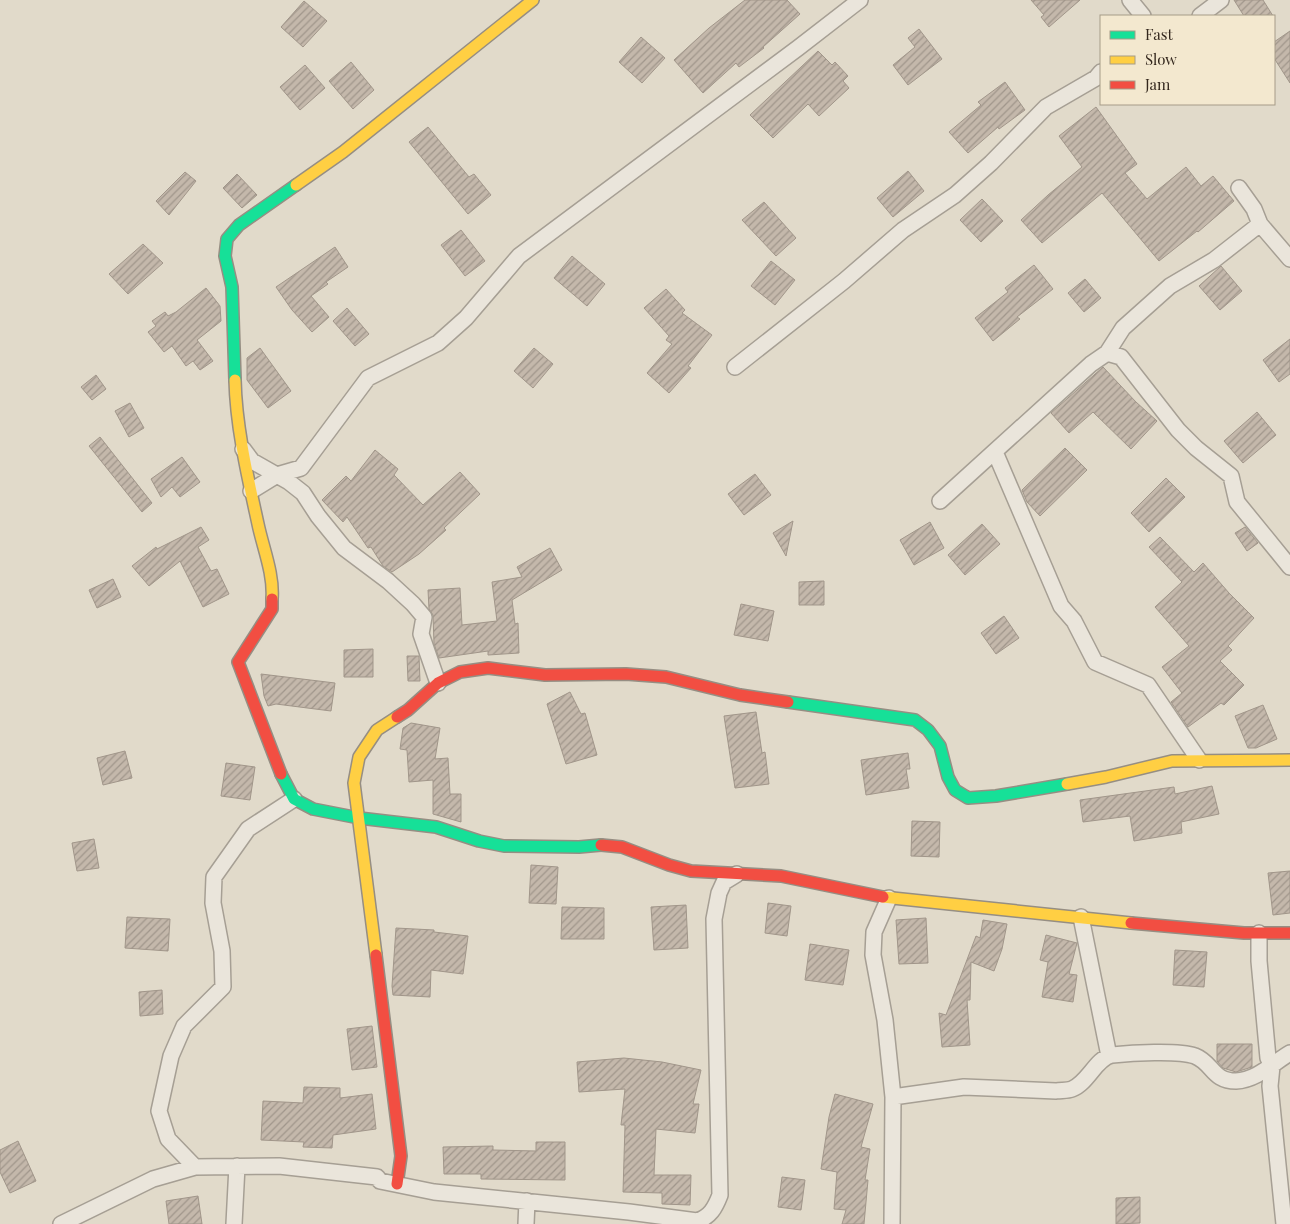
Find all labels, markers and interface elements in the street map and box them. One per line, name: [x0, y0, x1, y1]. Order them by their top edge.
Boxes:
legend: [1100, 15, 1275, 105]
text: Fast: [1145, 24, 1174, 44]
text: Slow: [1145, 49, 1177, 69]
text: Jam: [1144, 74, 1171, 94]

